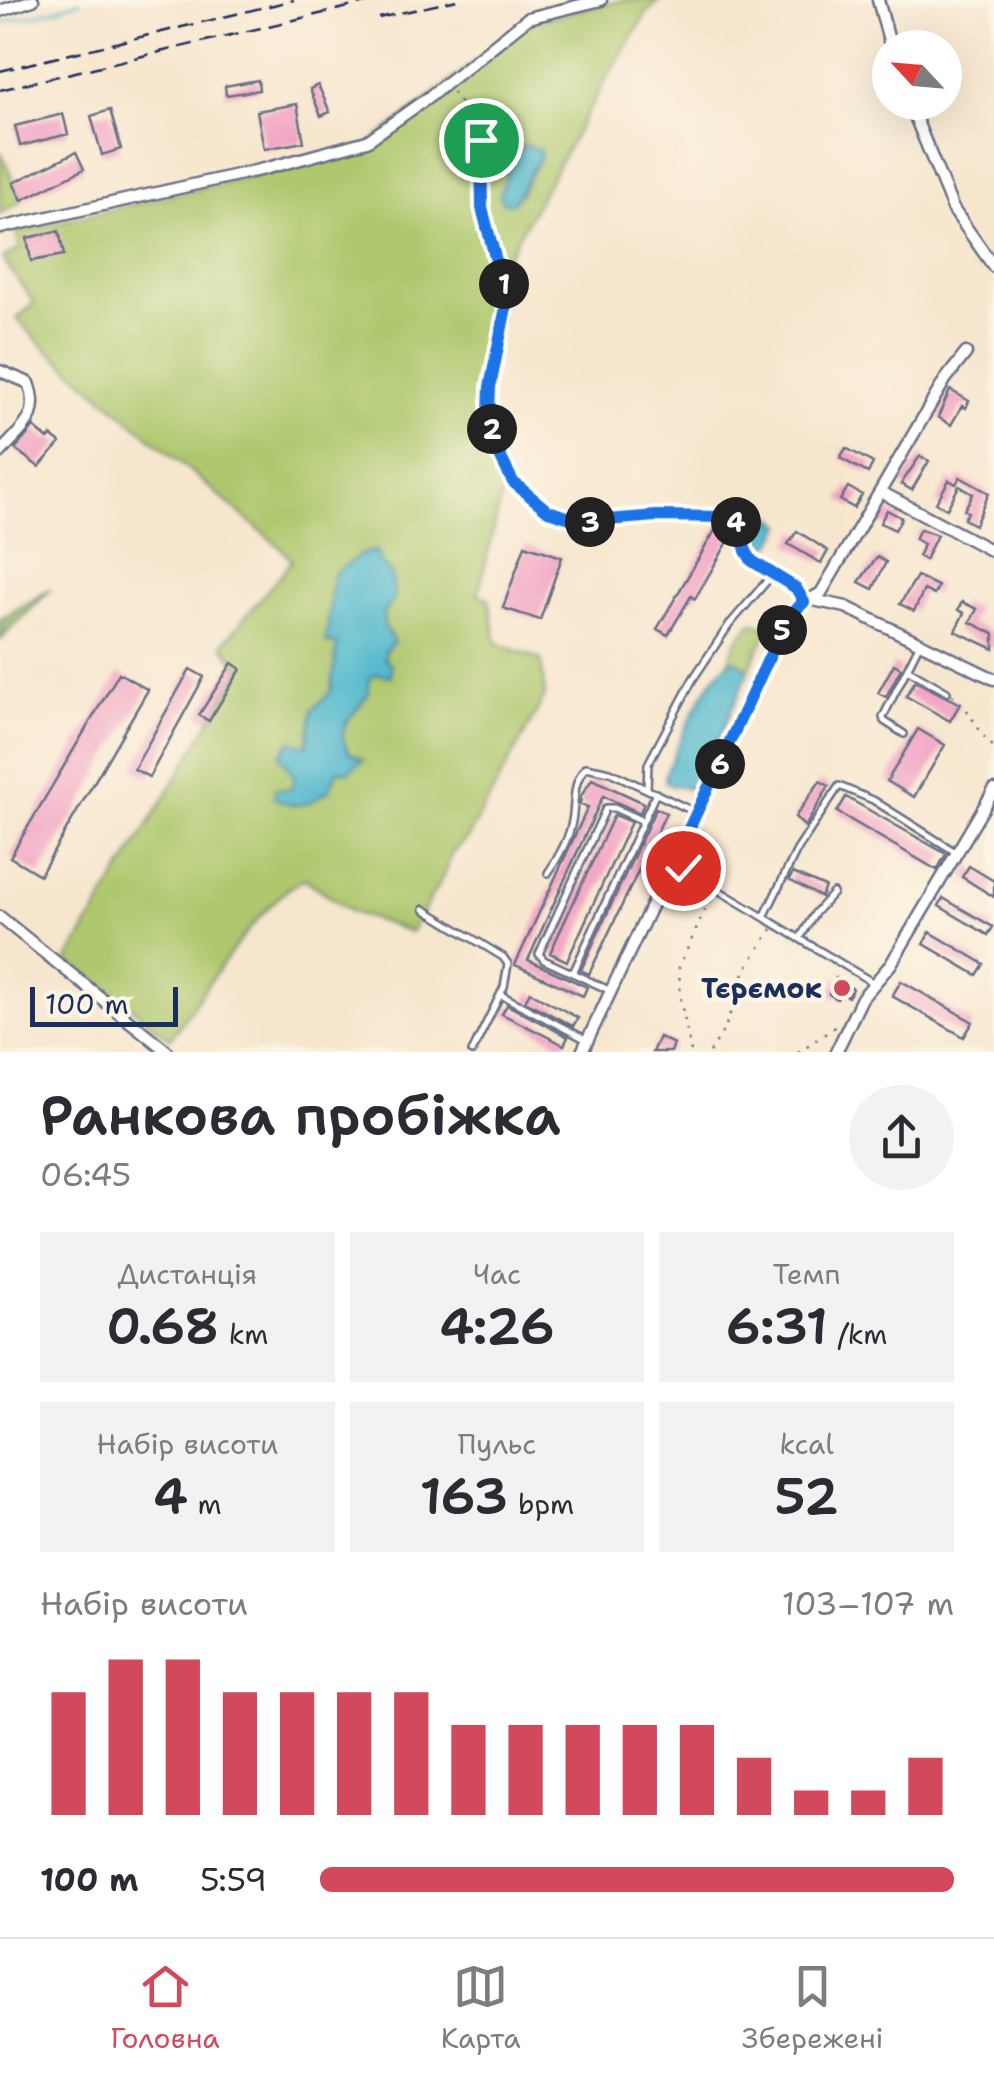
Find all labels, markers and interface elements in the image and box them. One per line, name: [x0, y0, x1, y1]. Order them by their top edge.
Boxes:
north arrow: [872, 30, 962, 120]
map controls: [872, 30, 962, 120]
pin: [439, 98, 524, 183]
icon: arrive: [454, 113, 509, 168]
pin: 1: [479, 259, 529, 309]
text: 1: [498, 265, 510, 303]
pin: 2: [467, 404, 517, 454]
text: 2: [482, 410, 502, 448]
pin: 3: [565, 497, 615, 547]
pin: 4: [711, 497, 761, 547]
text: 3: [580, 503, 600, 541]
text: 4: [726, 503, 746, 541]
pin: 5: [757, 605, 807, 655]
text: 5: [773, 611, 791, 649]
pin: 6: [695, 739, 745, 789]
text: 6: [710, 745, 730, 783]
pin: [641, 826, 726, 911]
icon: check: [656, 841, 711, 896]
place label: Тєрємок: [701, 969, 822, 1007]
marker: Тєрємок: [831, 977, 853, 999]
scale bar: [30, 982, 178, 1026]
text: 100 m: [45, 985, 129, 1023]
text: Ранкова пробіжка: [40, 1078, 561, 1152]
button: share: [849, 1085, 954, 1190]
text: 06:45: [40, 1153, 131, 1196]
text: Дистанція: [118, 1255, 257, 1293]
text: Час: [473, 1255, 521, 1293]
text: Темп: [773, 1255, 841, 1293]
text: 0.68: [106, 1293, 219, 1360]
text: 4:26: [439, 1293, 555, 1360]
text: 6:31: [726, 1293, 828, 1360]
text: km: [219, 1315, 268, 1353]
text: /km: [828, 1315, 887, 1353]
text: Набір висоти: [96, 1425, 278, 1463]
text: Пульс: [458, 1425, 536, 1463]
text: kcal: [779, 1425, 834, 1463]
text: 4: [153, 1463, 188, 1530]
text: 163: [420, 1463, 508, 1530]
text: 52: [775, 1463, 839, 1530]
text: m: [188, 1485, 222, 1523]
text: bpm: [508, 1485, 574, 1523]
text: Набір висоти: [40, 1582, 248, 1625]
text: 103–107 m: [782, 1582, 954, 1625]
text: 100 m: [40, 1858, 139, 1901]
text: 5:59: [200, 1858, 267, 1901]
tab: Головна: [110, 1959, 220, 2057]
tab: Карта: [441, 1959, 521, 2057]
tab: Збережені: [742, 1959, 883, 2057]

